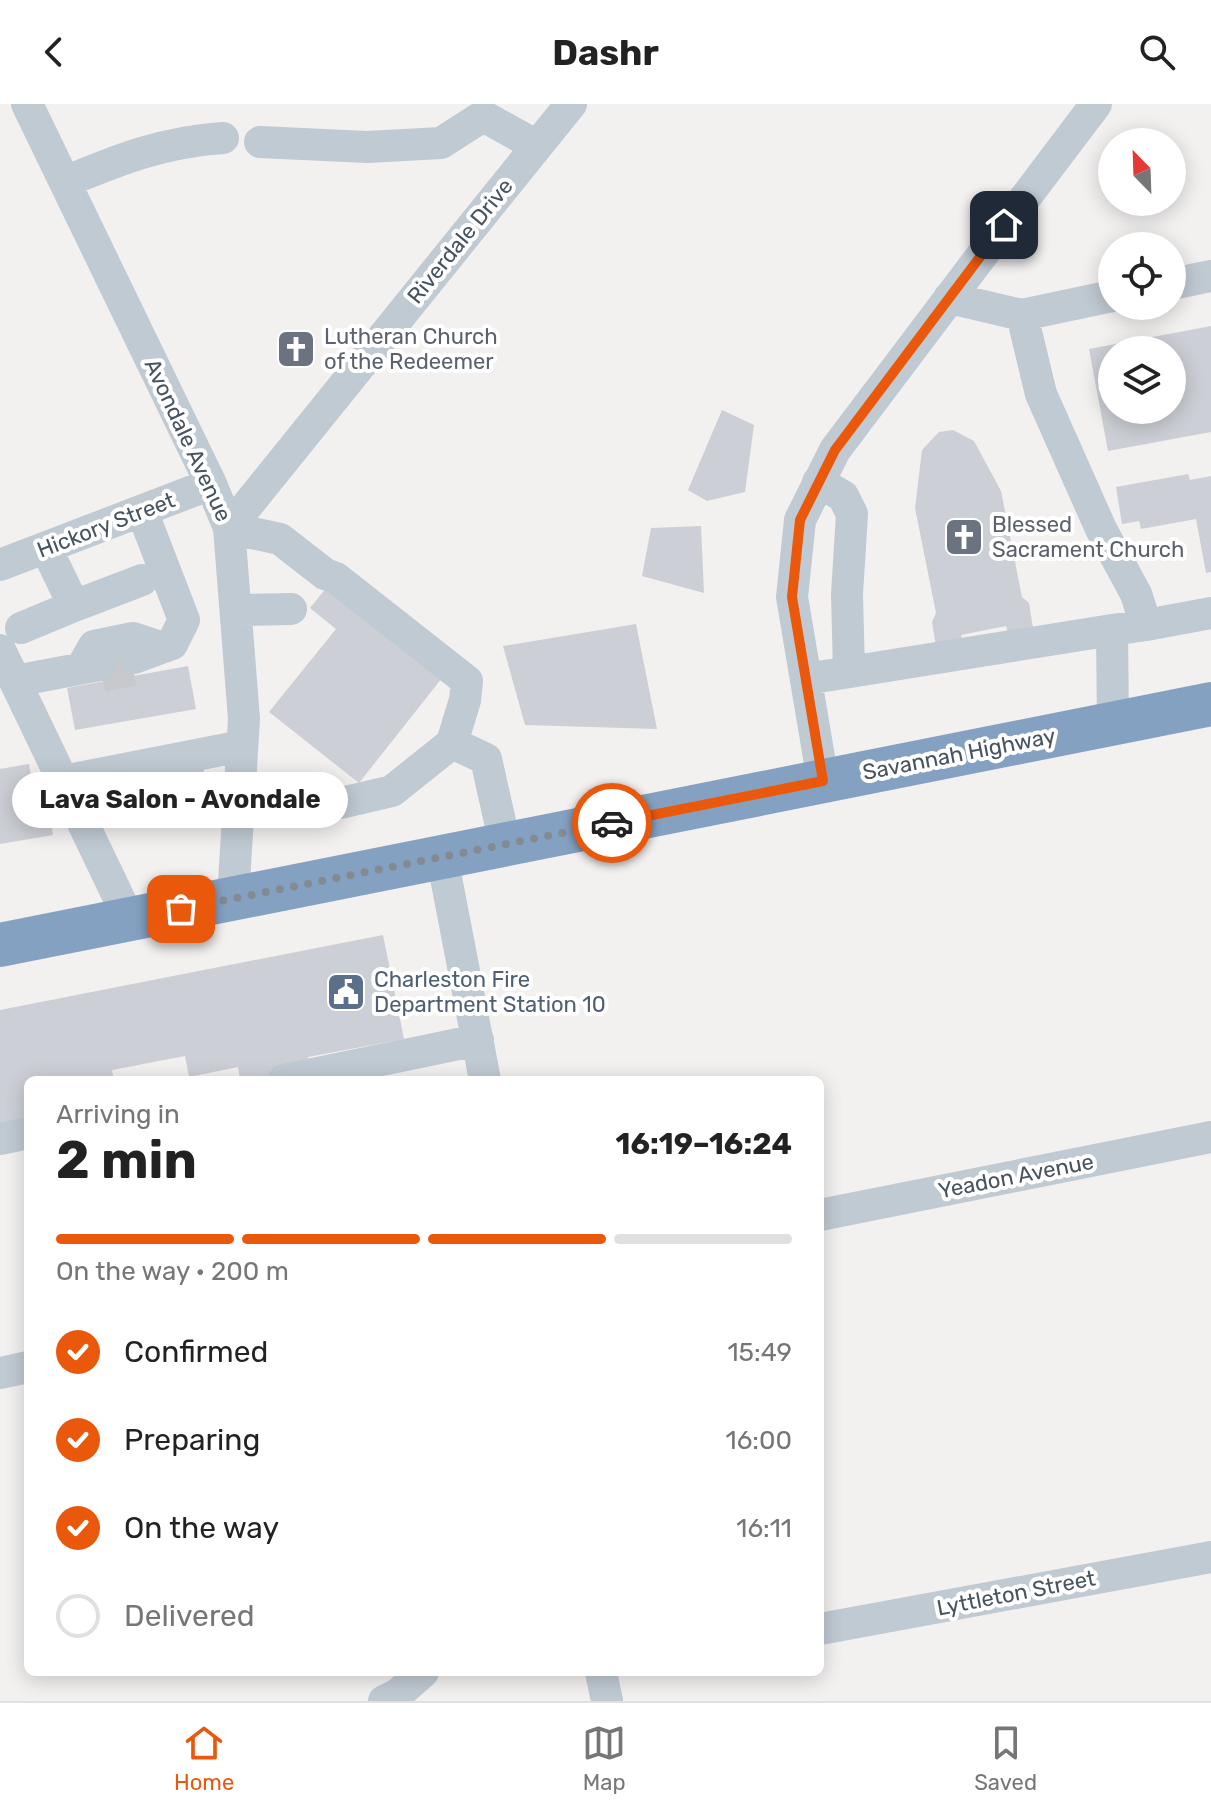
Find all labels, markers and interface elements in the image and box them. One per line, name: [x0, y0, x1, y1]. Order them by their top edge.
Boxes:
icon: back: [32, 30, 76, 74]
icon: search: [1135, 30, 1179, 74]
text: Dashr: [552, 31, 659, 74]
north arrow: [1098, 128, 1186, 216]
map controls: [1098, 128, 1186, 424]
street label: Riverdale Drive: [401, 173, 519, 309]
pin: [970, 191, 1038, 259]
icon: home: [982, 203, 1026, 247]
button: locate: [1098, 232, 1186, 320]
place label: Lutheran Church of the Redeemer: [324, 323, 498, 375]
church icon: Lutheran Church of the Redeemer: [275, 328, 317, 370]
button: layers: [1098, 336, 1186, 424]
street label: Avondale Avenue: [138, 354, 238, 526]
street label: Hickory Street: [33, 486, 179, 564]
place label: Blessed Sacrament Church: [992, 511, 1184, 563]
church icon: Blessed Sacrament Church: [943, 516, 985, 558]
street label: Savannah Highway: [860, 722, 1058, 786]
callout: Lava Salon - Avondale: [13, 773, 349, 829]
courier: [572, 783, 652, 863]
text: Lava Salon - Avondale: [39, 784, 321, 815]
icon: car: [590, 801, 634, 845]
pin: [147, 875, 215, 943]
icon: bag: [159, 887, 203, 931]
place label: Charleston Fire Department Station 10: [374, 966, 606, 1018]
public building icon: Charleston Fire Department Station 10: [325, 971, 367, 1013]
text: Arriving in: [56, 1099, 180, 1130]
text: 16:19–16:24: [616, 1126, 792, 1162]
text: 2 min: [56, 1129, 197, 1191]
street label: Yeadon Avenue: [936, 1148, 1096, 1204]
text: On the way · 200 m: [56, 1256, 289, 1287]
icon: check: [56, 1330, 100, 1374]
text: Confirmed: [124, 1334, 268, 1370]
text: 15:49: [727, 1337, 792, 1368]
icon: check: [56, 1418, 100, 1462]
text: Preparing: [124, 1422, 260, 1458]
text: 16:00: [726, 1425, 792, 1456]
icon: check: [56, 1506, 100, 1550]
text: On the way: [124, 1510, 279, 1546]
text: 16:11: [736, 1513, 792, 1544]
street label: Lyttleton Street: [935, 1564, 1098, 1622]
text: Delivered: [124, 1598, 255, 1634]
tab: Home: [174, 1721, 234, 1796]
tab: Map: [582, 1721, 626, 1796]
tab: Saved: [974, 1721, 1037, 1796]

